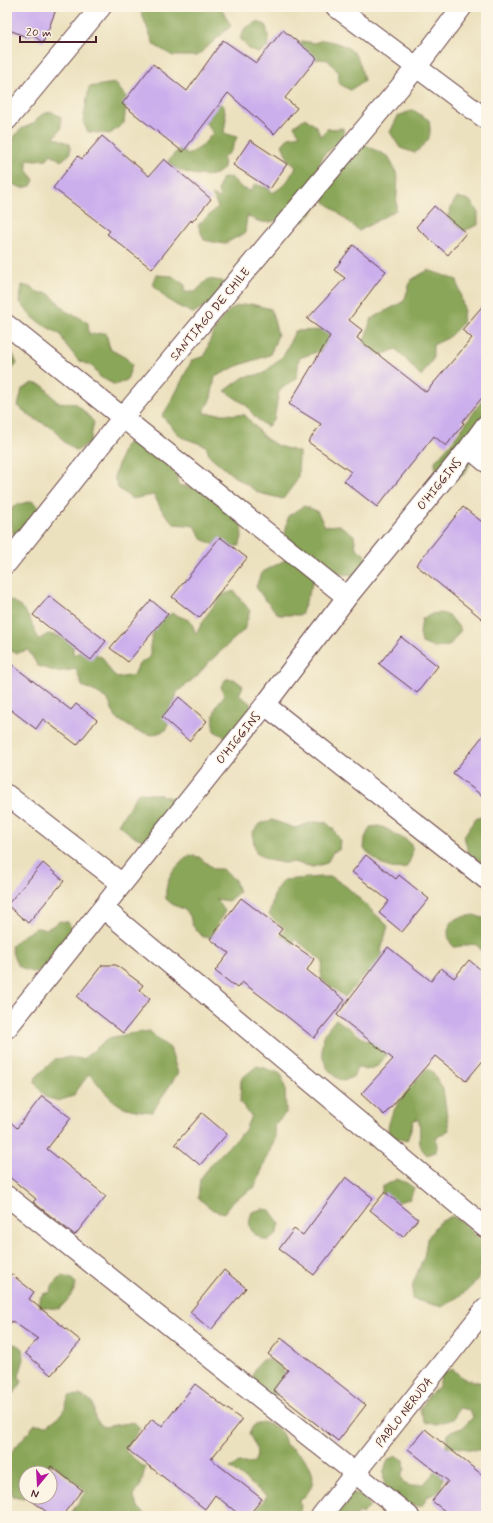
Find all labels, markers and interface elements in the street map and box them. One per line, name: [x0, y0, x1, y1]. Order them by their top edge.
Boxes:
scale bar: [20, 18, 96, 44]
text: 20 m: [26, 25, 52, 41]
street label: SANTIAGO DE CHILE: [167, 265, 254, 364]
street label: O'HIGGINS: [414, 455, 466, 514]
street label: O'HIGGINS: [213, 709, 265, 768]
street label: PABLO NERUDA: [373, 1374, 437, 1451]
north arrow: [18, 1465, 58, 1505]
text: N: [30, 1486, 41, 1501]

